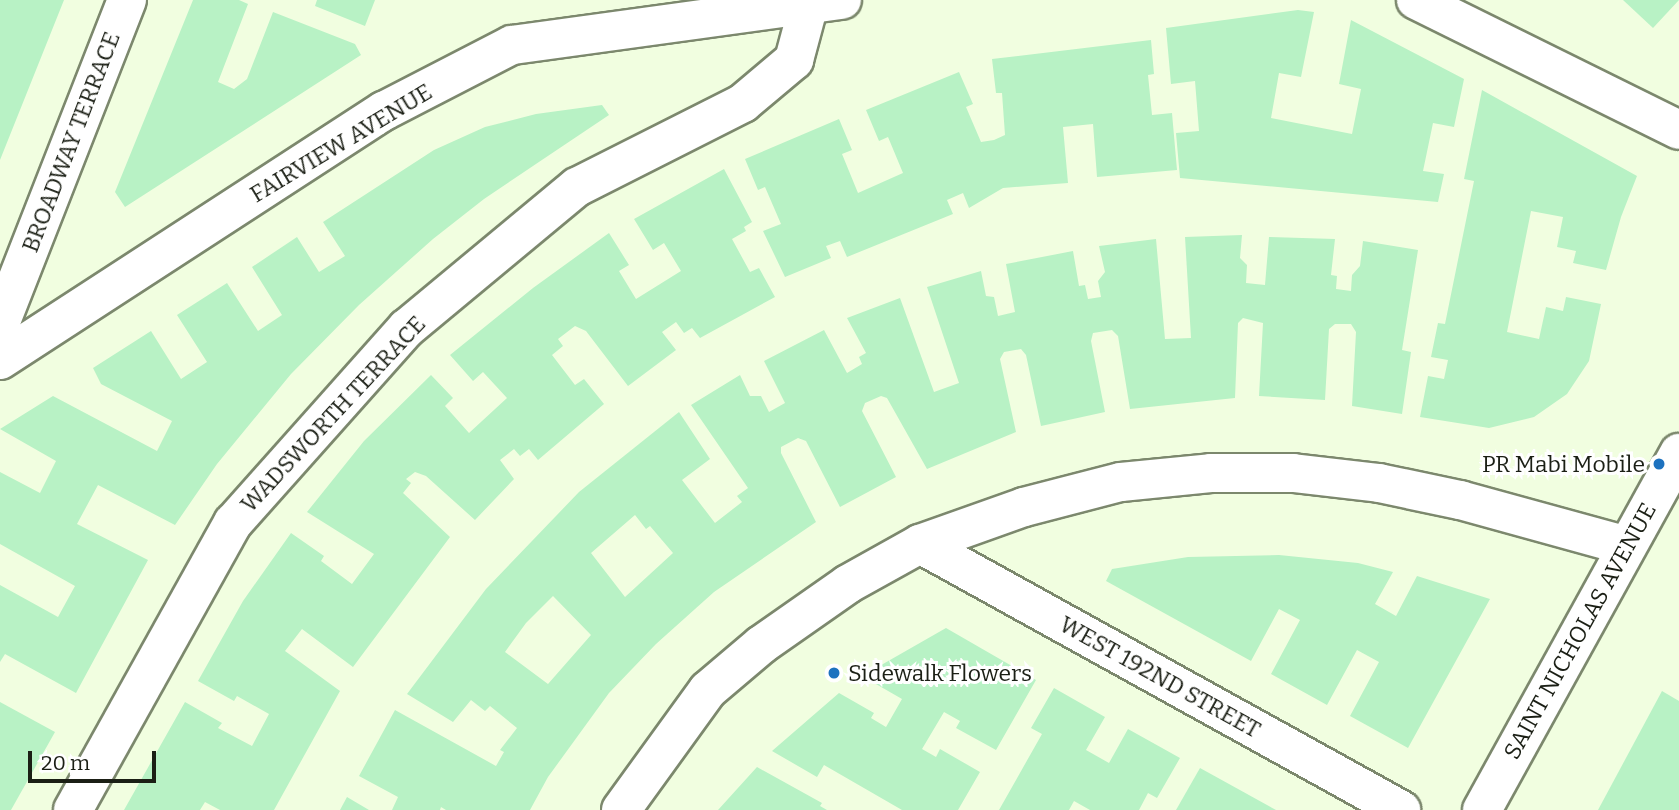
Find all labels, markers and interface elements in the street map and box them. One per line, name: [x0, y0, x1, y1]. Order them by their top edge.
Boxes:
street label: BROADWAY TERRACE: [16, 28, 126, 256]
street label: FAIRVIEW AVENUE: [245, 78, 437, 208]
street label: WADSWORTH TERRACE: [235, 310, 431, 518]
place label: PR Mabi Mobile: [1482, 450, 1645, 478]
marker: PR Mabi Mobile: [1651, 456, 1667, 472]
street label: SAINT NICHOLAS AVENUE: [1498, 498, 1662, 764]
street label: WEST 192ND STREET: [1055, 610, 1265, 744]
place label: Sidewalk Flowers: [848, 659, 1032, 687]
marker: Sidewalk Flowers: [826, 665, 842, 681]
scale bar: [32, 736, 159, 780]
text: 20 m: [41, 750, 90, 776]

